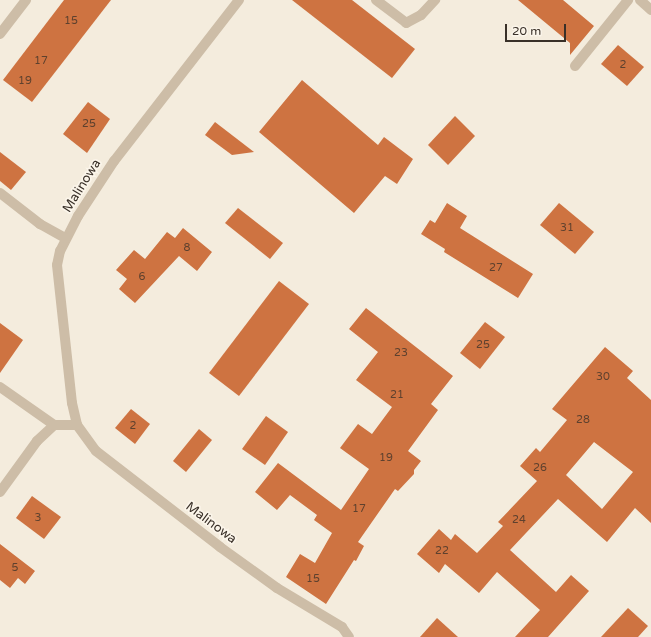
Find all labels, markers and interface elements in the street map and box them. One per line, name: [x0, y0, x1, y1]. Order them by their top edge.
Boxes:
house number: 15: [64, 14, 78, 28]
scale bar: [507, 16, 568, 42]
text: 20 m: [512, 24, 541, 38]
house number: 17: [34, 54, 48, 68]
house number: 2: [620, 58, 626, 72]
house number: 19: [18, 74, 32, 88]
house number: 25: [82, 117, 96, 131]
street label: Malinowa: [60, 157, 104, 215]
house number: 31: [560, 221, 574, 235]
house number: 8: [184, 241, 190, 255]
house number: 27: [489, 261, 503, 275]
house number: 6: [139, 270, 145, 284]
house number: 25: [476, 338, 490, 352]
house number: 23: [394, 346, 408, 360]
house number: 30: [596, 370, 610, 384]
house number: 21: [390, 388, 404, 402]
house number: 28: [576, 413, 590, 427]
house number: 2: [130, 419, 136, 433]
house number: 19: [379, 451, 393, 465]
house number: 26: [533, 461, 547, 475]
street label: Malinowa: [183, 499, 239, 547]
house number: 17: [352, 502, 366, 516]
house number: 3: [35, 511, 41, 525]
house number: 24: [512, 513, 526, 527]
house number: 22: [435, 544, 449, 558]
house number: 5: [12, 561, 18, 575]
house number: 15: [306, 572, 320, 586]

